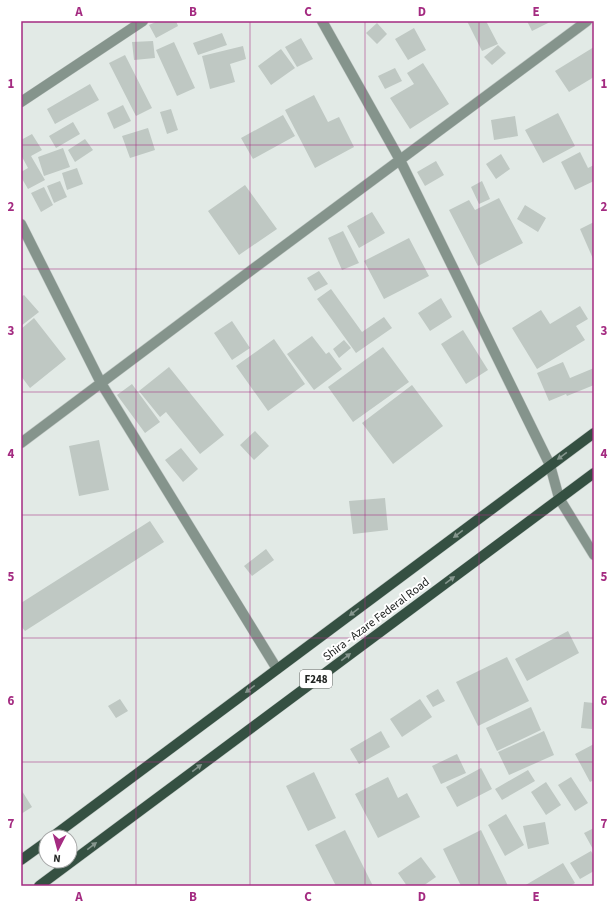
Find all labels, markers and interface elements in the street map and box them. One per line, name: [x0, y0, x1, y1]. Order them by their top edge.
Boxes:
text: A: [74, 3, 83, 21]
text: B: [189, 3, 197, 21]
text: C: [304, 3, 312, 21]
text: D: [418, 3, 426, 21]
text: E: [532, 3, 540, 21]
text: 1: [8, 75, 15, 93]
text: 1: [601, 75, 608, 93]
text: 2: [8, 198, 15, 216]
text: 2: [601, 198, 608, 216]
text: 3: [8, 322, 15, 340]
text: 3: [601, 322, 608, 340]
text: 4: [8, 445, 15, 463]
text: 4: [601, 445, 608, 463]
one-way arrow: [557, 452, 568, 460]
one-way arrow: [453, 530, 463, 538]
text: 5: [8, 568, 15, 586]
text: 5: [601, 568, 608, 586]
street label: Shira - Azare Federal Road: [319, 574, 433, 665]
one-way arrow: [445, 576, 455, 584]
one-way arrow: [348, 607, 359, 616]
one-way arrow: [340, 653, 351, 661]
road number: F248: [300, 670, 332, 688]
one-way arrow: [244, 685, 255, 693]
text: 6: [8, 692, 15, 710]
text: 6: [601, 692, 608, 710]
one-way arrow: [191, 764, 202, 773]
text: 7: [8, 815, 15, 833]
text: 7: [601, 815, 608, 833]
north arrow: [38, 829, 78, 869]
one-way arrow: [87, 842, 98, 850]
text: N: [53, 851, 61, 866]
text: A: [74, 888, 83, 906]
text: B: [189, 888, 197, 906]
text: C: [304, 888, 312, 906]
text: D: [418, 888, 426, 906]
text: E: [532, 888, 540, 906]

